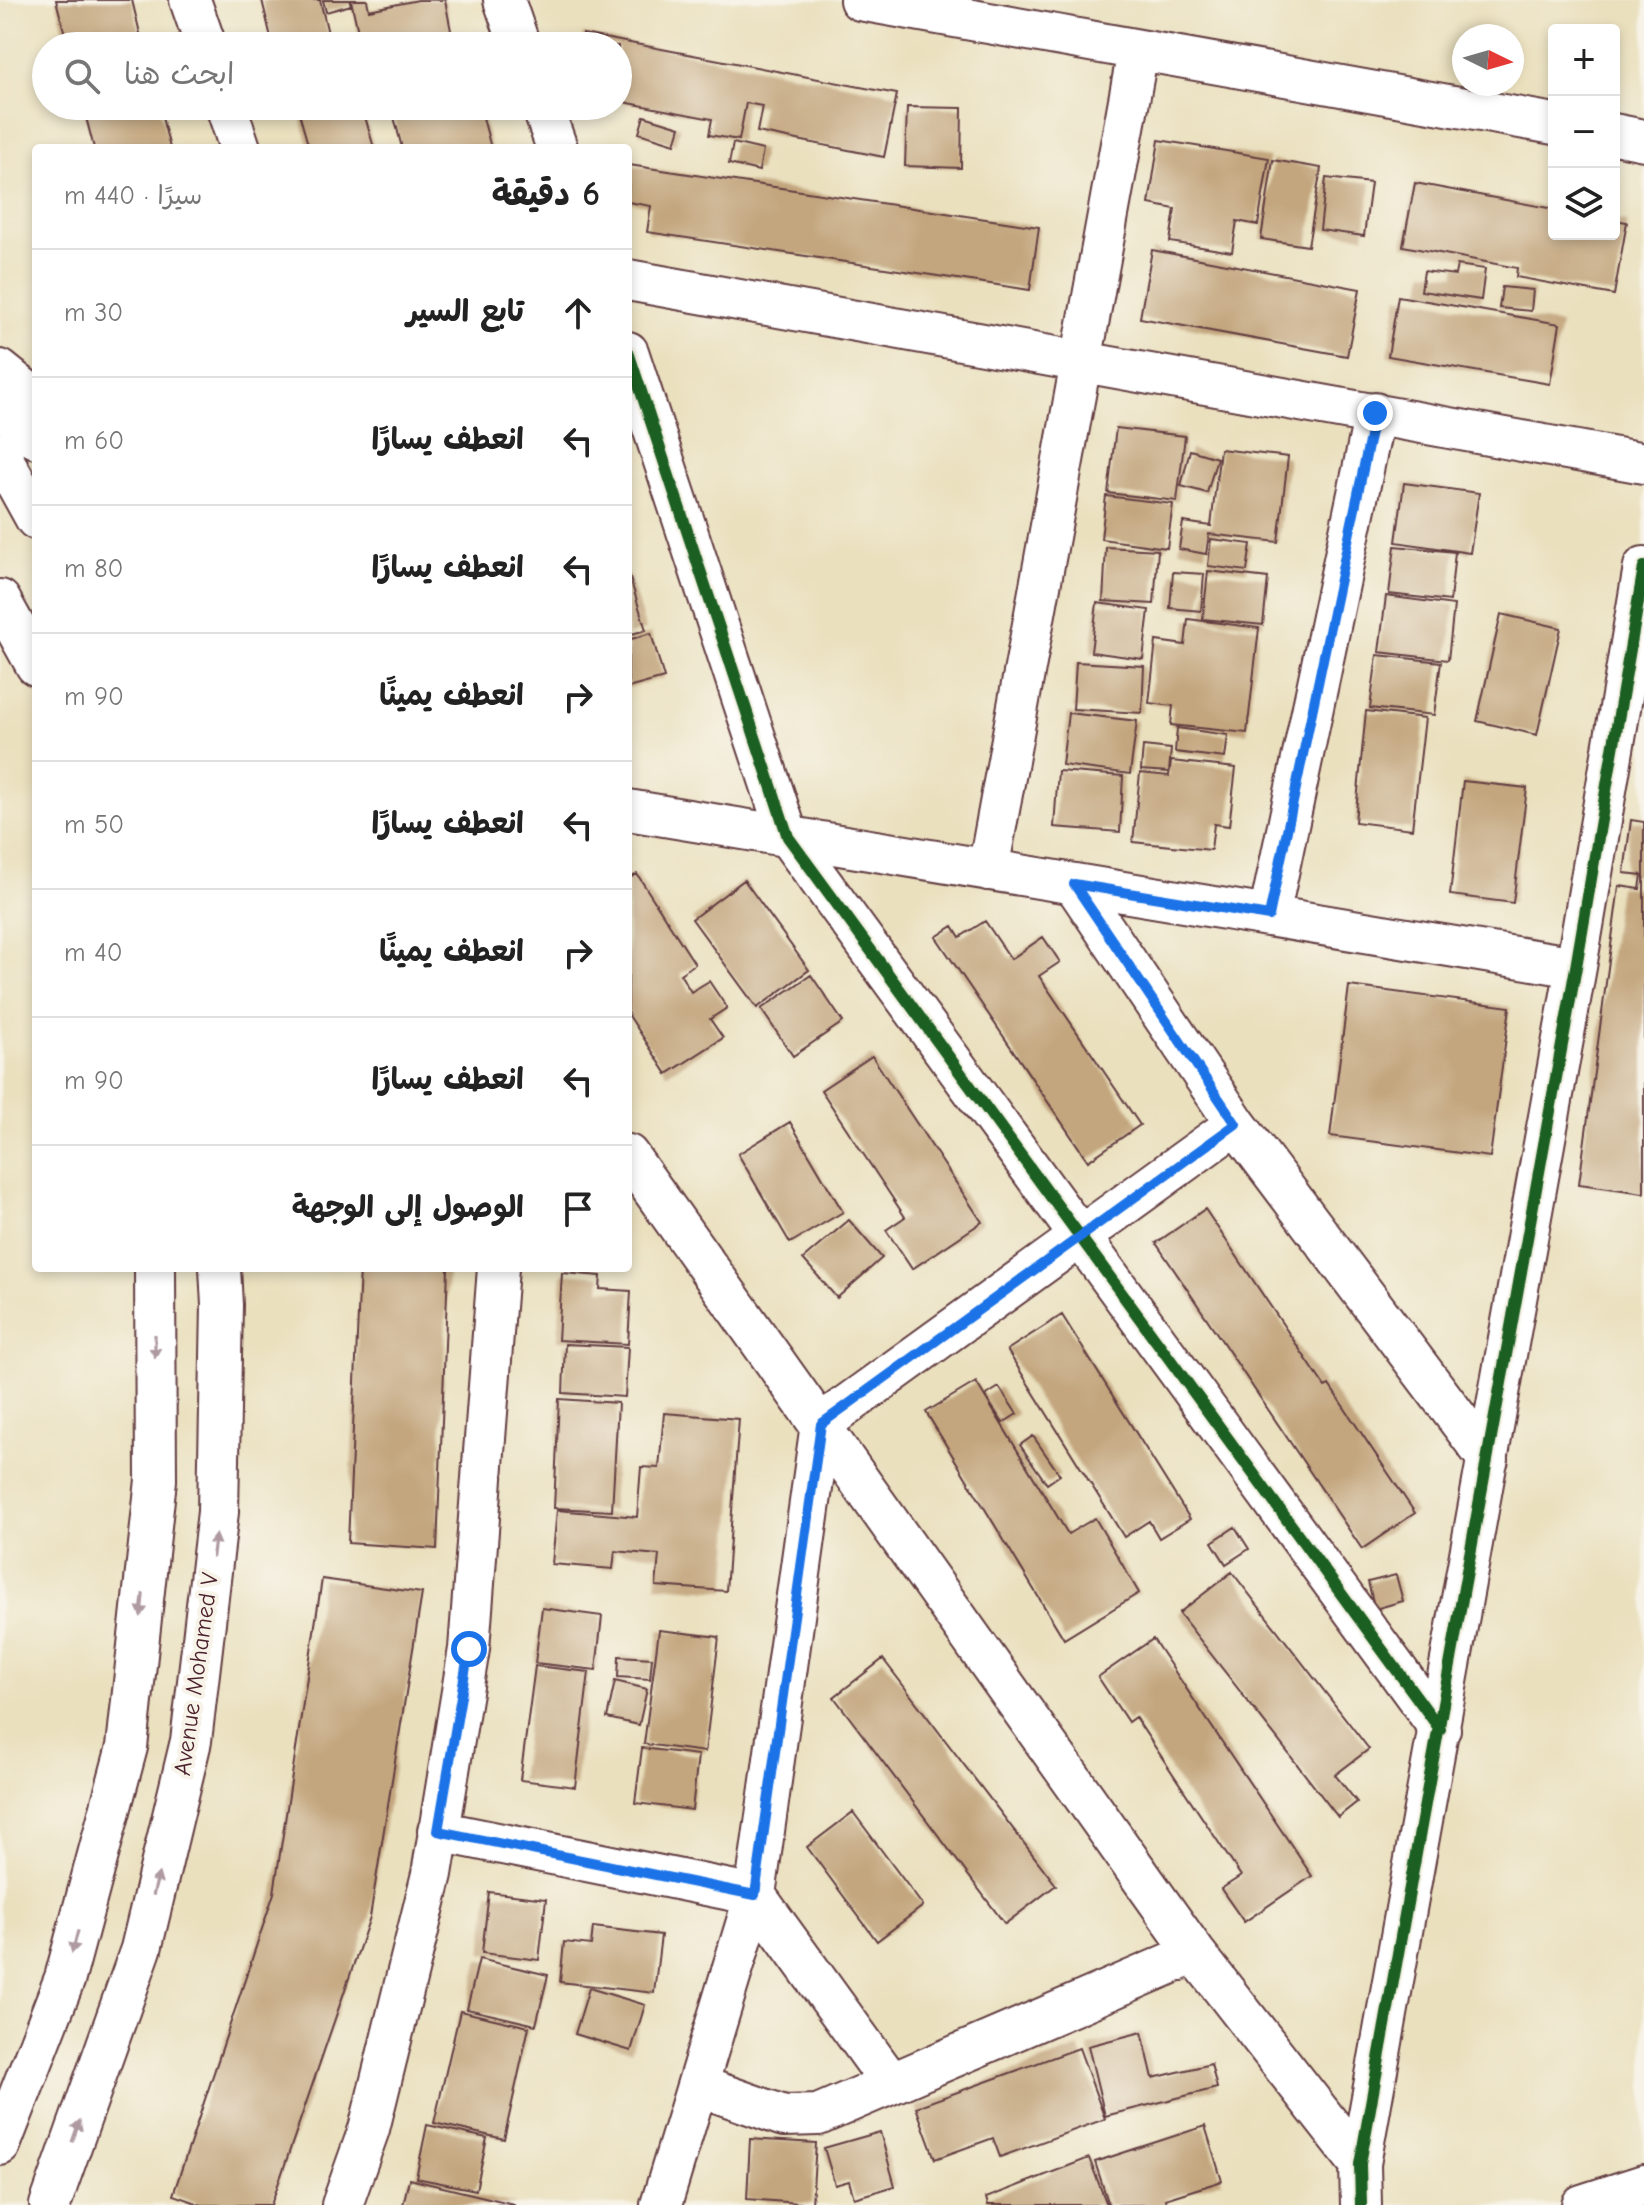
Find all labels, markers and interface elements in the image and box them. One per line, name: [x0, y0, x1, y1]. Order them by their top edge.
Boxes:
north arrow: [1452, 24, 1524, 96]
map controls: [1548, 24, 1620, 240]
button: +: [1548, 24, 1620, 96]
search box: [32, 32, 632, 120]
icon: search: [60, 54, 104, 98]
text: ابحث هنا: [124, 57, 234, 92]
button: −: [1548, 96, 1620, 168]
button: layers: [1548, 168, 1620, 240]
text: 6 دقيقة: [492, 174, 600, 214]
text: سيرًا · 440 m: [64, 181, 202, 211]
icon: ahead: [556, 291, 600, 335]
text: تابع السير: [406, 294, 524, 329]
text: 30 m: [64, 298, 123, 328]
route end: [1357, 395, 1393, 431]
icon: left: [556, 419, 600, 463]
text: انعطف يسارًا: [372, 422, 524, 457]
text: 60 m: [64, 426, 124, 456]
icon: left: [556, 547, 600, 591]
text: انعطف يسارًا: [372, 550, 524, 585]
text: 80 m: [64, 554, 123, 584]
icon: right: [556, 675, 600, 719]
text: انعطف يمينًا: [379, 678, 524, 713]
text: 90 m: [64, 682, 124, 712]
icon: left: [556, 803, 600, 847]
text: انعطف يسارًا: [372, 806, 524, 841]
text: 50 m: [64, 810, 124, 840]
icon: right: [556, 931, 600, 975]
text: انعطف يمينًا: [379, 934, 524, 969]
text: 40 m: [64, 938, 123, 968]
icon: left: [556, 1059, 600, 1103]
text: انعطف يسارًا: [372, 1062, 524, 1097]
text: 90 m: [64, 1066, 124, 1096]
icon: arrive: [556, 1187, 600, 1231]
text: الوصول إلى الوجهة: [292, 1190, 524, 1225]
one-way arrow: [149, 1334, 161, 1359]
one-way arrow: [207, 1533, 220, 1558]
street label: Avenue Mohamed V: [168, 1571, 224, 1777]
one-way arrow: [136, 1593, 149, 1618]
route start: [451, 1631, 487, 1667]
one-way arrow: [150, 1872, 163, 1897]
one-way arrow: [68, 1929, 80, 1954]
one-way arrow: [70, 2119, 83, 2143]

